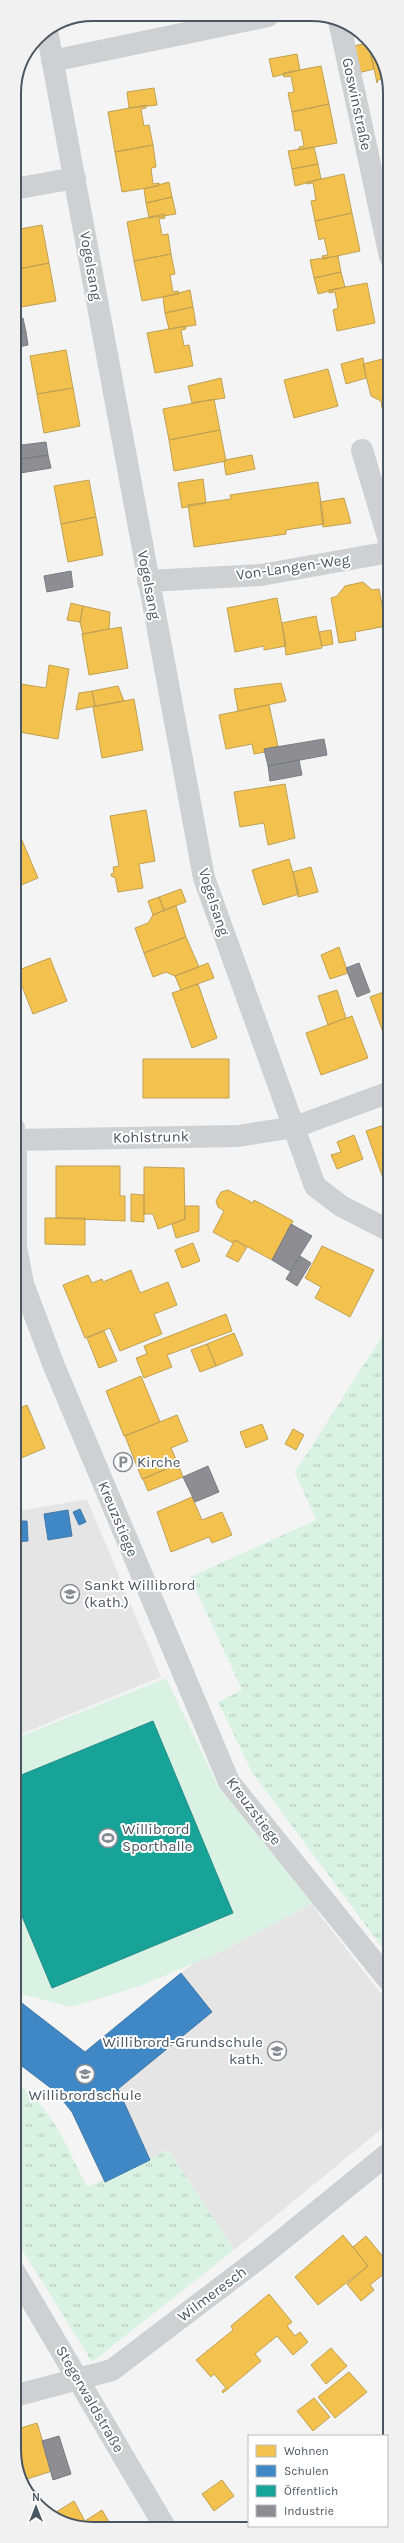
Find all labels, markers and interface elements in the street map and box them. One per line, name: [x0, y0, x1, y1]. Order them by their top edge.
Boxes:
street label: Goswinstraße: [338, 56, 376, 152]
street label: Vogelsang: [76, 230, 106, 303]
street label: Vogelsang: [133, 549, 165, 622]
street label: Von-Langen-Weg: [235, 550, 351, 584]
street label: Vogelsang: [195, 866, 234, 939]
street label: Kohlstrunk: [113, 1127, 189, 1147]
parking icon: Kirche: [112, 1451, 134, 1473]
place label: Kirche: [137, 1453, 181, 1471]
street label: Kreuzstiege: [94, 1479, 142, 1559]
place label: Sankt Willibrord (kath.): [84, 1576, 196, 1611]
school or university icon: Sankt Willibrord (kath.): [59, 1583, 81, 1605]
street label: Kreuzstiege: [223, 1774, 285, 1848]
place label: Willibrord Sporthalle: [122, 1820, 193, 1855]
sports icon: Willibrord Sporthalle: [97, 1827, 119, 1849]
place label: Willibrord-Grundschule kath.: [102, 2033, 263, 2068]
school or university icon: Willibrord-Grundschule kath.: [266, 2040, 288, 2062]
school or university icon: Willibrordschule: [74, 2063, 96, 2085]
place label: Willibrordschule: [28, 2086, 142, 2104]
street label: Wilmeresch: [174, 2262, 250, 2326]
street label: Stegerwaldstraße: [52, 2342, 128, 2456]
legend: [248, 2435, 388, 2527]
text: Wohnen: [284, 2444, 329, 2458]
text: Schulen: [284, 2464, 329, 2478]
text: Öffentlich: [284, 2484, 338, 2498]
north arrow: [16, 2487, 56, 2527]
text: N: [32, 2491, 40, 2504]
text: Industrie: [284, 2504, 334, 2518]

